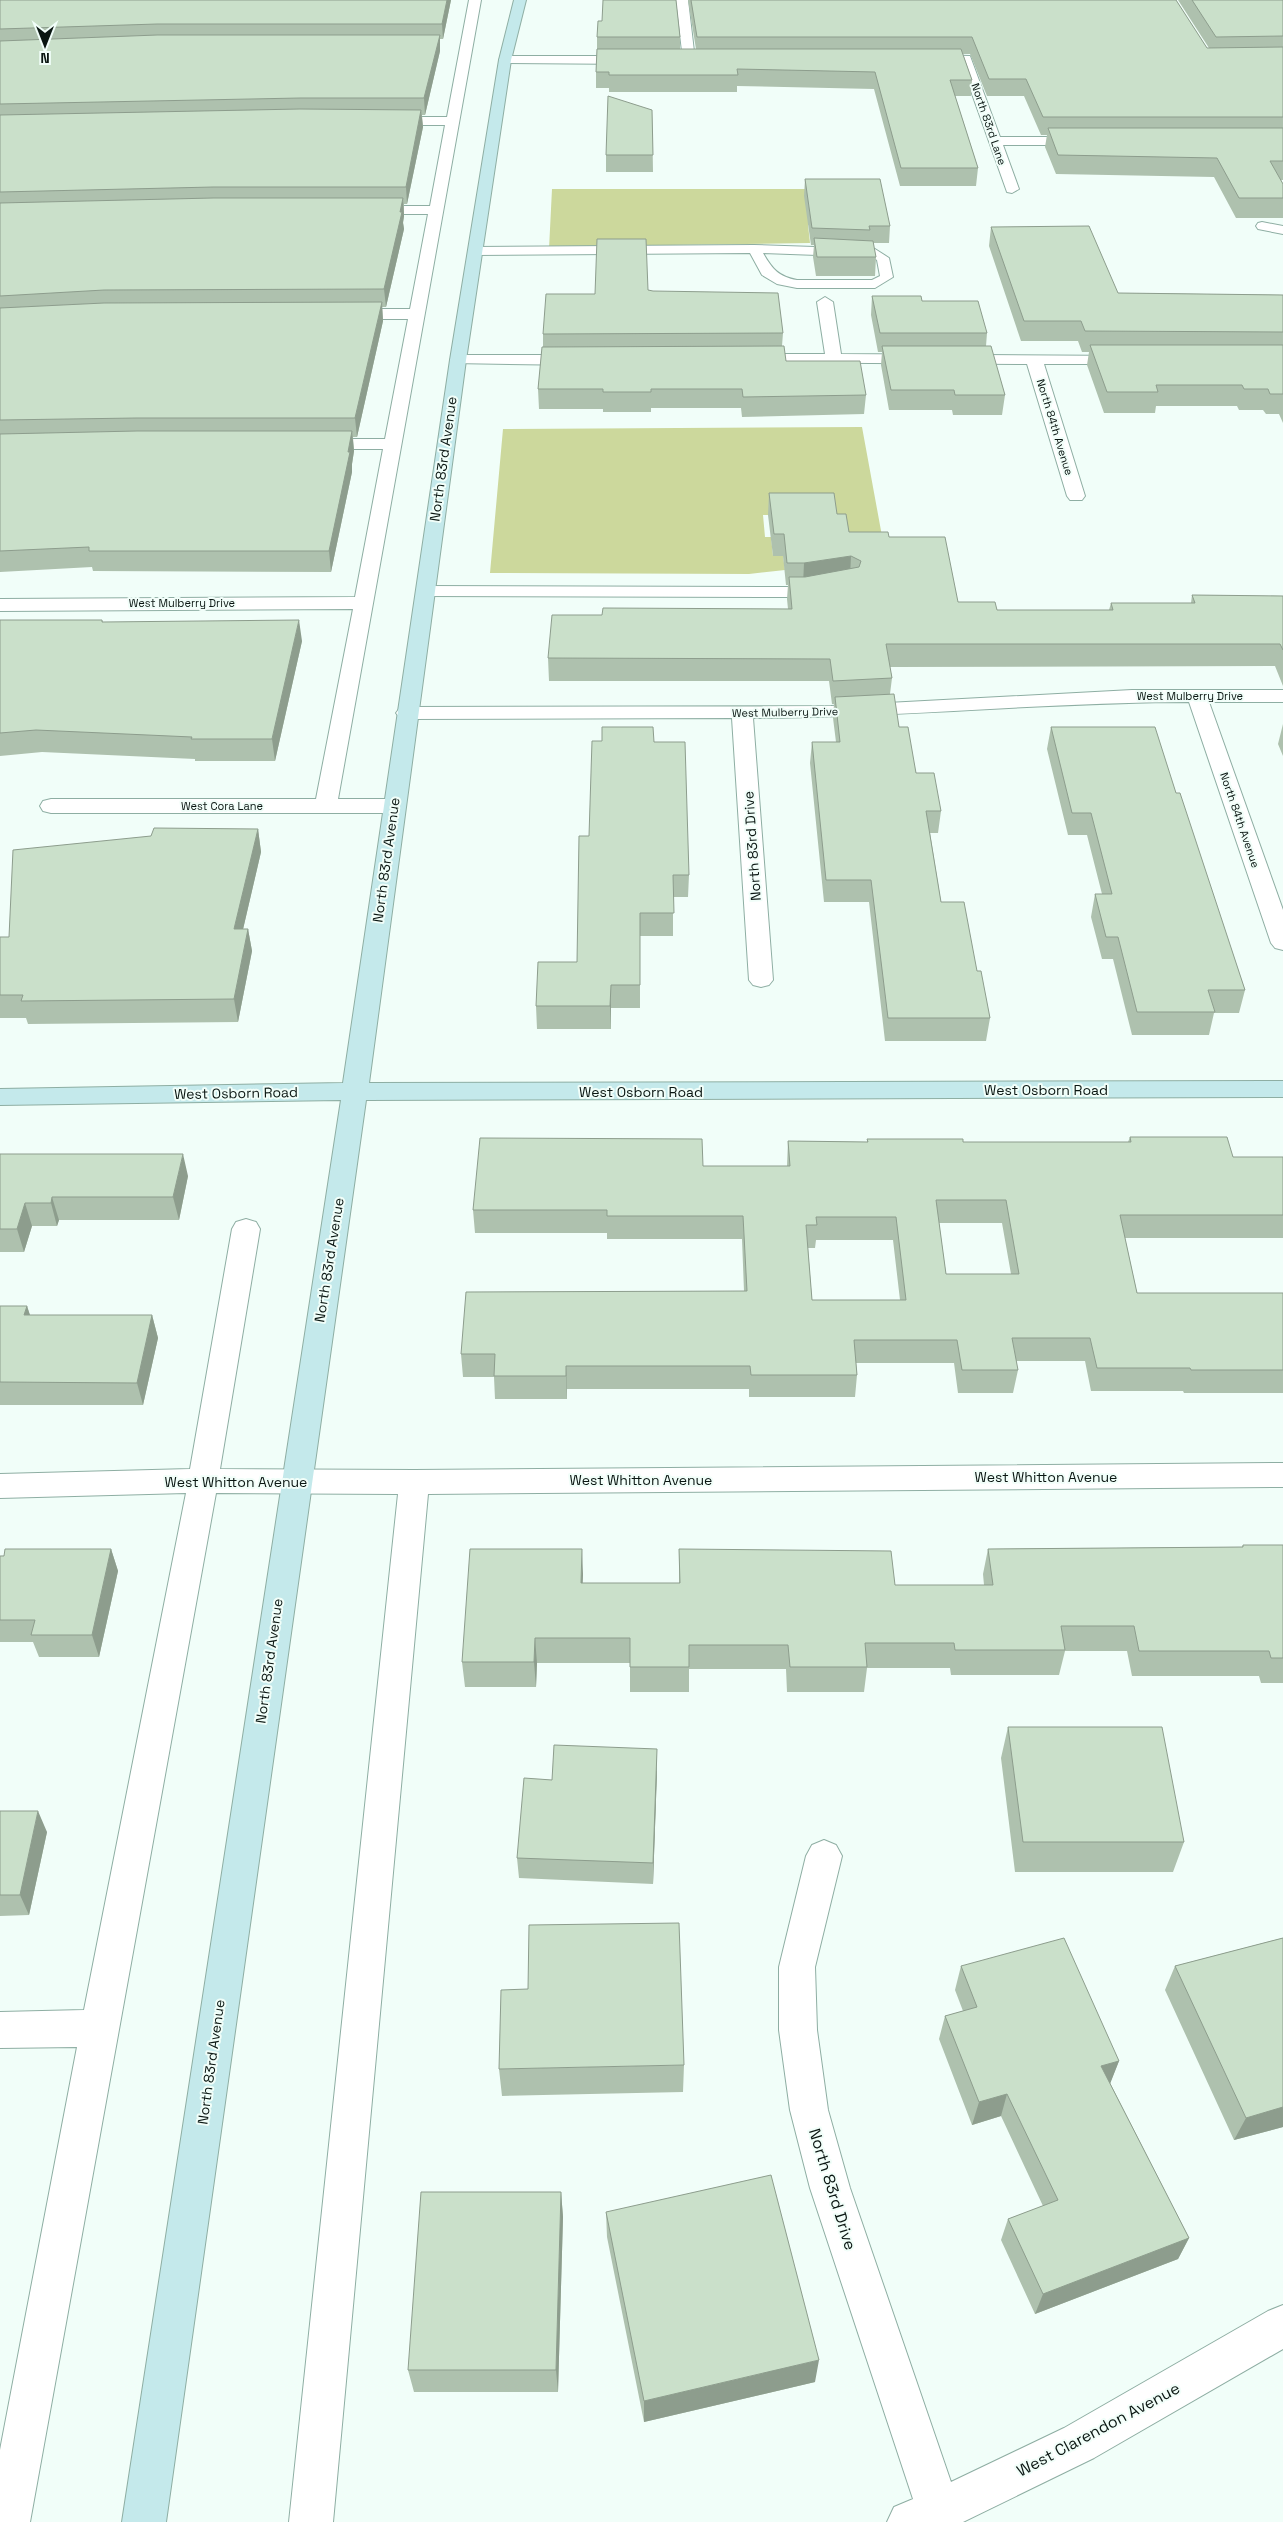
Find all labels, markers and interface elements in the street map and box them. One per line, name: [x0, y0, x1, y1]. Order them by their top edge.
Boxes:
north arrow: [20, 20, 70, 70]
text: N: [40, 49, 50, 67]
street label: North 83rd Lane: [968, 81, 1010, 167]
street label: North 84th Avenue: [1034, 377, 1076, 477]
street label: North 83rd Avenue: [425, 395, 461, 523]
street label: West Mulberry Drive: [129, 596, 235, 610]
street label: West Mulberry Drive: [1137, 689, 1243, 703]
street label: West Mulberry Drive: [732, 704, 838, 720]
street label: North 84th Avenue: [1217, 770, 1263, 870]
street label: North 83rd Drive: [739, 790, 765, 902]
street label: North 83rd Avenue: [368, 796, 404, 924]
street label: West Cora Lane: [181, 799, 263, 813]
street label: West Osborn Road: [984, 1081, 1108, 1099]
street label: West Osborn Road: [174, 1083, 298, 1103]
street label: West Osborn Road: [579, 1083, 703, 1101]
street label: North 83rd Avenue: [310, 1196, 348, 1324]
street label: West Whitton Avenue: [975, 1468, 1117, 1486]
street label: West Whitton Avenue: [570, 1471, 712, 1489]
street label: West Whitton Avenue: [165, 1473, 307, 1491]
street label: North 83rd Avenue: [251, 1597, 287, 1725]
street label: North 83rd Avenue: [193, 1998, 229, 2126]
street label: North 83rd Drive: [804, 2126, 861, 2252]
street label: West Clarendon Avenue: [1013, 2377, 1183, 2481]

